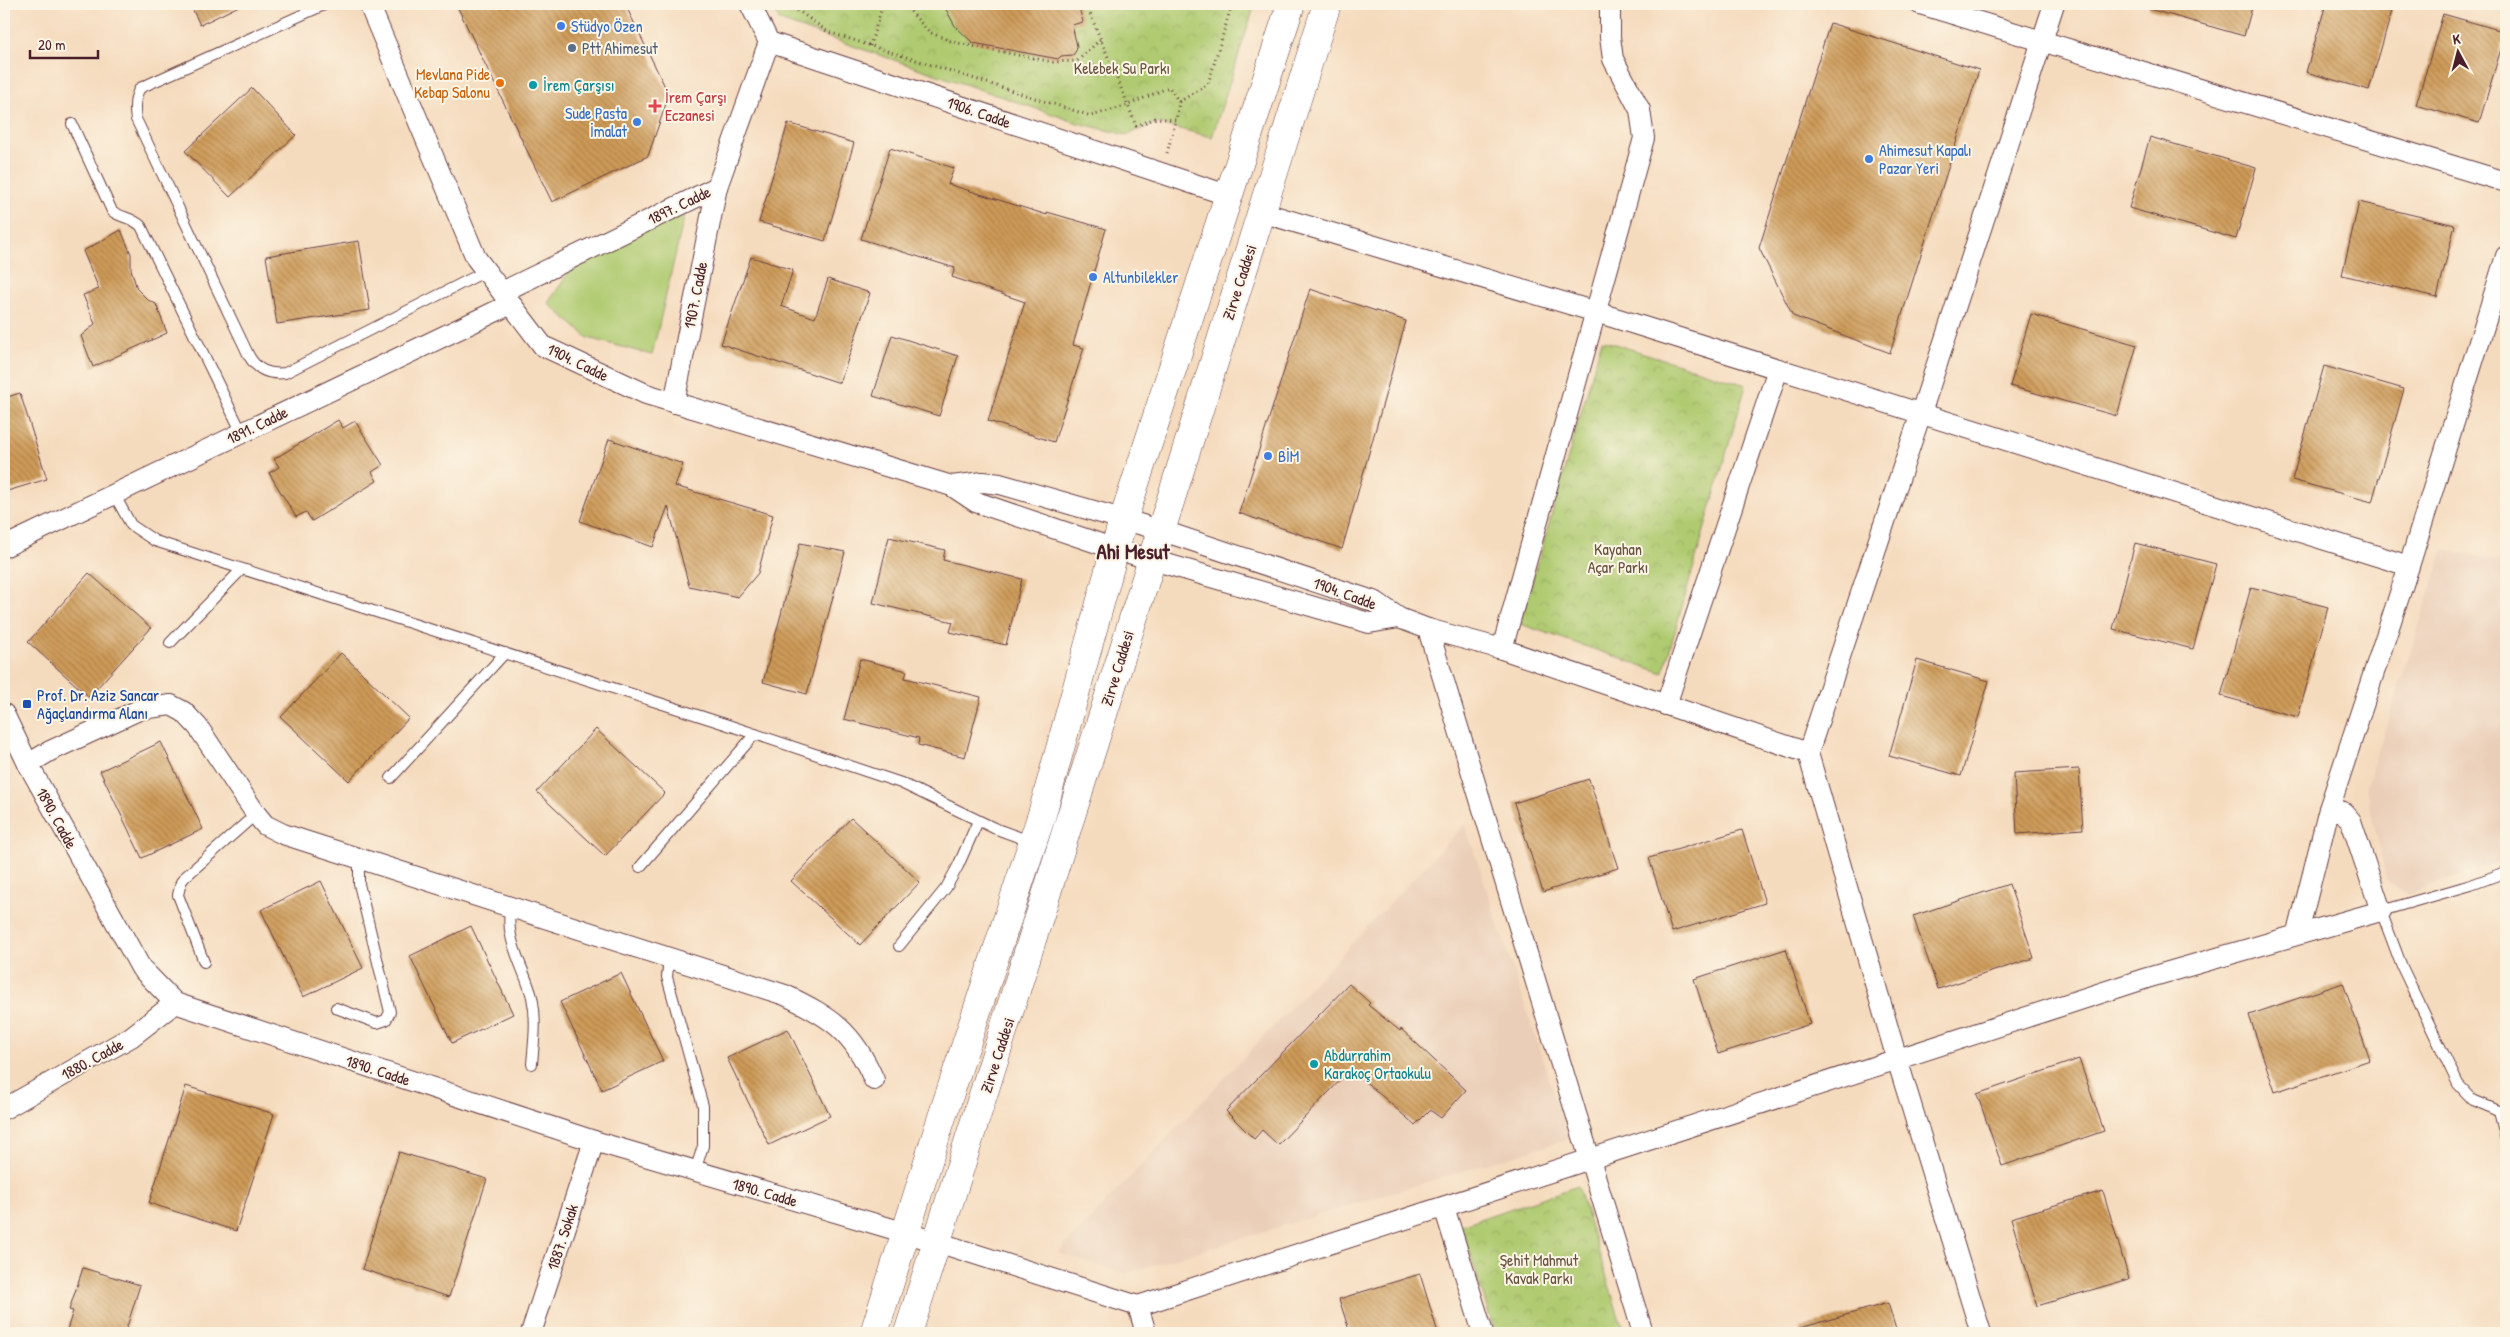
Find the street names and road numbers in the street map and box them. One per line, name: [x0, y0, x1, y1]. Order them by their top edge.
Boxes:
street label: 1906. Cadde: [944, 91, 1014, 133]
street label: 1897. Cadde: [644, 180, 715, 230]
street label: Zirve Caddesi: [1216, 242, 1262, 322]
street label: 1907. Cadde: [678, 259, 712, 330]
street label: 1904. Cadde: [544, 338, 613, 387]
street label: 1891. Cadde: [223, 401, 292, 449]
street label: 1904. Cadde: [1310, 571, 1380, 615]
street label: Zirve Caddesi: [1095, 628, 1139, 708]
street label: 1890. Cadde: [31, 783, 83, 853]
street label: Zirve Caddesi: [974, 1015, 1020, 1095]
street label: 1880. Cadde: [57, 1033, 128, 1085]
street label: 1890. Cadde: [343, 1049, 414, 1091]
street label: 1890. Cadde: [730, 1172, 801, 1212]
street label: 1887. Sokak: [541, 1201, 583, 1273]

